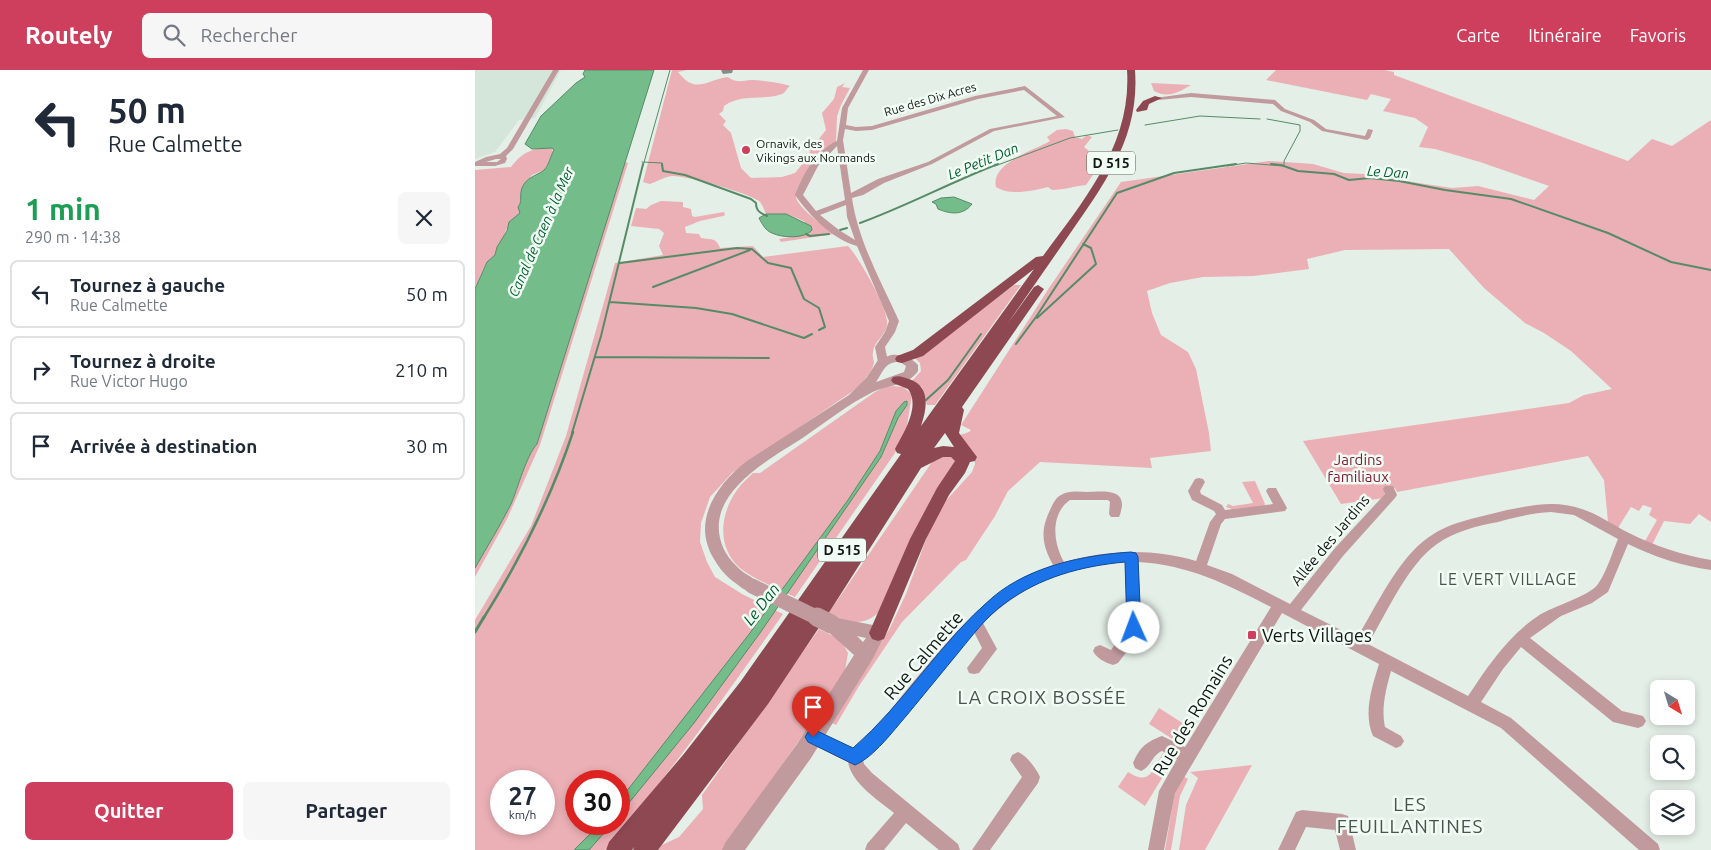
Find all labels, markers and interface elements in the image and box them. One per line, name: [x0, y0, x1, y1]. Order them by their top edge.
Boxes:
search box: [142, 13, 492, 58]
icon: search: [160, 21, 188, 49]
text: Routely: [25, 22, 112, 49]
text: Rechercher: [200, 24, 297, 46]
text: Carte: [1456, 25, 1500, 45]
text: Itinéraire: [1528, 25, 1602, 45]
text: Favoris: [1630, 25, 1686, 45]
street label: Rue des Dix Acres: [882, 80, 978, 118]
icon: left: [25, 90, 90, 155]
text: 50 m: [108, 90, 186, 130]
text: Rue Calmette: [108, 131, 243, 156]
place label: Ornavik, des Vikings aux Normands: [756, 137, 875, 164]
water label: Le Petit Dan: [945, 140, 1021, 182]
marker: Ornavik, des Vikings aux Normands: [740, 144, 752, 156]
road number: D 515: [1087, 152, 1135, 175]
water label: Le Dan: [1367, 163, 1409, 181]
water label: Canal de Caen à la Mer: [505, 164, 577, 299]
text: 1 min: [25, 192, 101, 226]
button: close: [398, 192, 450, 244]
text: 290 m · 14:38: [25, 228, 121, 246]
text: Tournez à gauche: [70, 274, 225, 296]
icon: left: [27, 280, 55, 308]
text: 50 m: [406, 283, 448, 305]
text: Rue Calmette: [70, 296, 168, 314]
text: Tournez à droite: [70, 350, 216, 372]
icon: right: [27, 356, 55, 384]
text: 210 m: [395, 359, 448, 381]
text: Rue Victor Hugo: [70, 372, 188, 390]
icon: arrive: [27, 432, 55, 460]
text: Arrivée à destination: [70, 435, 257, 457]
text: 30 m: [406, 435, 448, 457]
park label: Jardins familiaux: [1327, 451, 1389, 485]
street label: Allée des Jardins: [1287, 491, 1373, 589]
road number: D 515: [818, 538, 866, 562]
district label: LE VERT VILLAGE: [1439, 570, 1577, 588]
water label: Le Dan: [739, 580, 783, 628]
position arrow: [1107, 601, 1159, 653]
street label: Rue Calmette: [879, 607, 967, 703]
place label: Verts Villages: [1262, 625, 1372, 645]
marker: Verts Villages: [1246, 629, 1258, 641]
street label: Rue des Romains: [1148, 651, 1236, 779]
north arrow: [1650, 680, 1695, 725]
map controls: [1650, 680, 1695, 835]
pin: [792, 686, 834, 737]
district label: LA CROIX BOSSÉE: [957, 686, 1127, 708]
icon: arrive: [799, 693, 827, 721]
button: search: [1650, 735, 1695, 780]
speed limit sign: 30: [565, 770, 630, 835]
button: Quitter: [25, 782, 233, 840]
button: Partager: [243, 782, 450, 840]
text: 27: [508, 782, 537, 810]
button: layers: [1650, 790, 1695, 835]
district label: LES FEUILLANTINES: [1337, 793, 1483, 837]
text: km/h: [509, 808, 536, 821]

